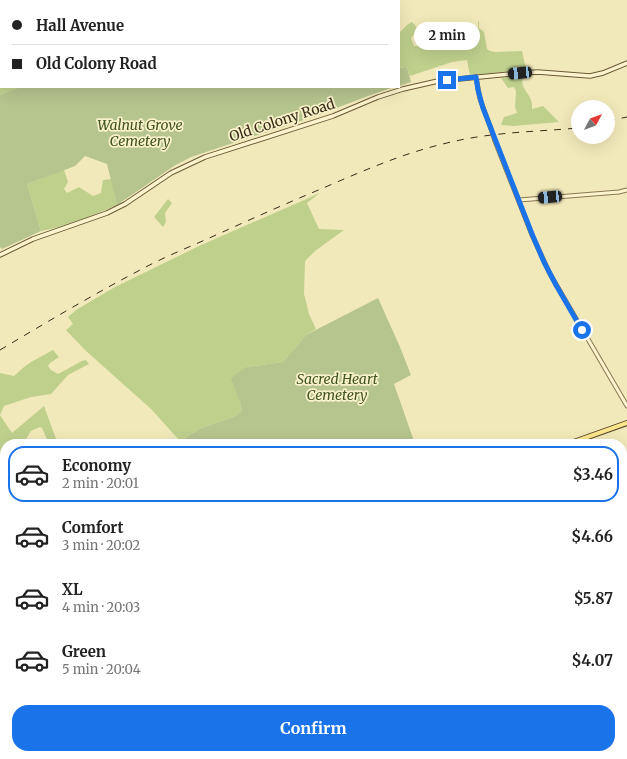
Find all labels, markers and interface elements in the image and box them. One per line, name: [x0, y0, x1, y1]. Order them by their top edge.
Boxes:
text: Hall Avenue: [36, 16, 124, 35]
callout: 2 min: [414, 22, 480, 50]
text: 2 min: [428, 27, 466, 44]
text: Old Colony Road: [36, 54, 157, 73]
car: [508, 66, 532, 80]
route end: [438, 71, 456, 89]
street label: Old Colony Road: [227, 94, 338, 146]
north arrow: [571, 100, 615, 144]
map controls: [571, 100, 615, 144]
park label: Walnut Grove Cemetery: [97, 116, 183, 150]
car: [538, 190, 562, 204]
route start: [573, 321, 591, 339]
park label: Sacred Heart Cemetery: [296, 370, 378, 404]
icon: car: [14, 456, 50, 492]
text: Economy: [62, 456, 131, 475]
text: $3.46: [573, 465, 613, 484]
text: 2 min · 20:01: [62, 475, 139, 492]
icon: car: [14, 518, 50, 554]
text: Comfort: [62, 518, 123, 537]
text: $4.66: [571, 527, 613, 546]
text: 3 min · 20:02: [62, 537, 140, 554]
icon: car: [14, 580, 50, 616]
text: XL: [62, 580, 83, 599]
text: $5.87: [574, 589, 613, 608]
text: 4 min · 20:03: [62, 599, 140, 616]
icon: car: [14, 642, 50, 678]
text: Green: [62, 642, 106, 661]
text: $4.07: [571, 651, 613, 670]
text: 5 min · 20:04: [62, 661, 141, 678]
button: Confirm: [12, 705, 615, 751]

